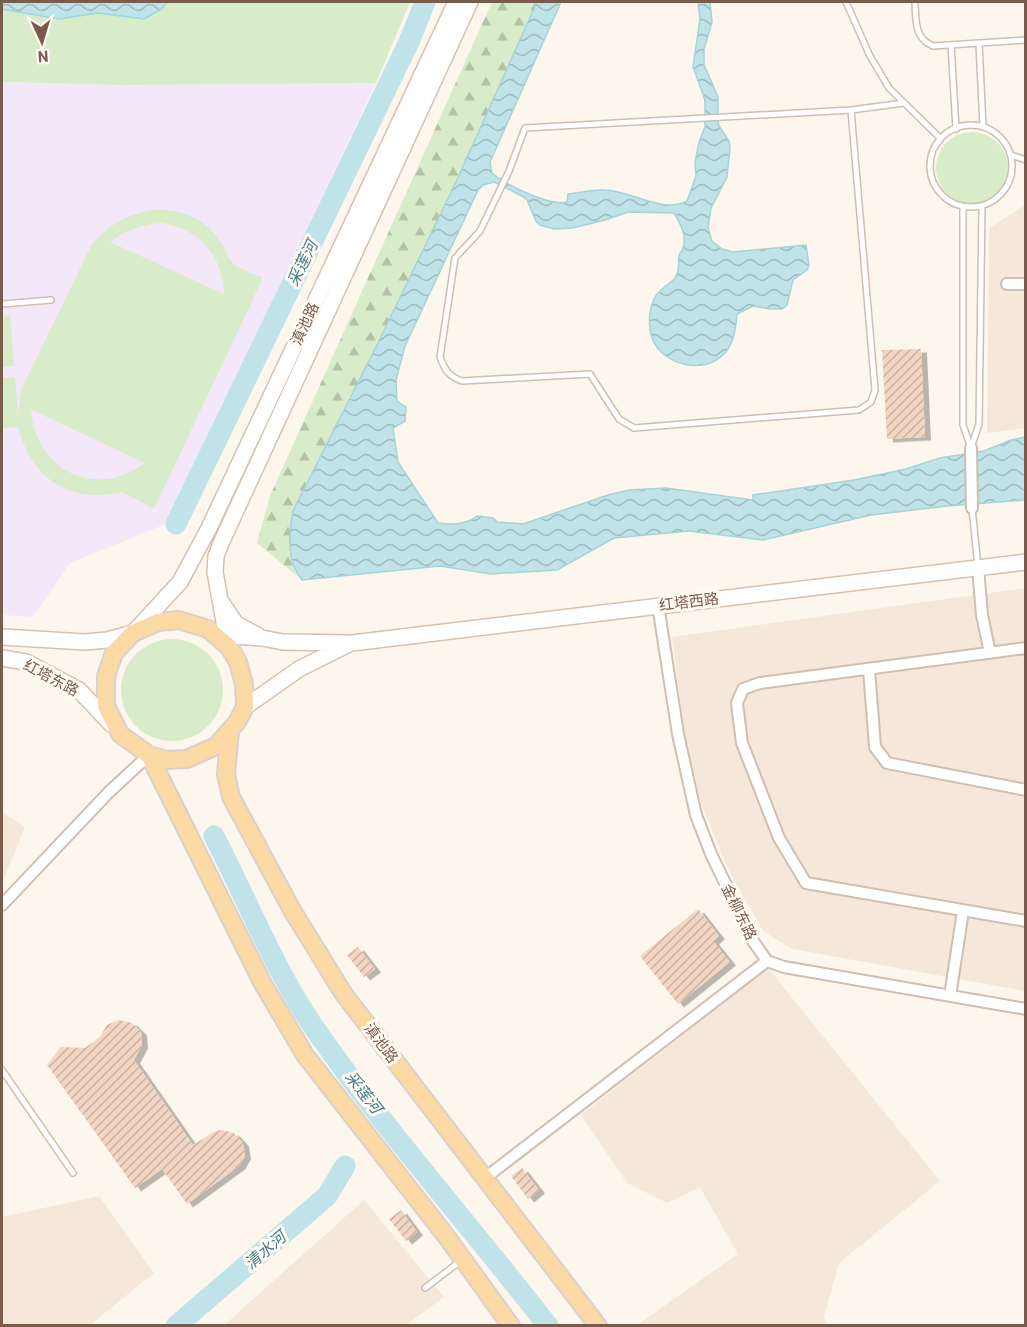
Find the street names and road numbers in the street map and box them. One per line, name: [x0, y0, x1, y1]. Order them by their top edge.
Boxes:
street label: 滇池路: [286, 299, 322, 348]
street label: 红塔西路: [658, 588, 720, 614]
street label: 红塔东路: [21, 655, 82, 699]
street label: 金柳东路: [719, 881, 761, 942]
street label: 滇池路: [361, 1019, 403, 1066]

